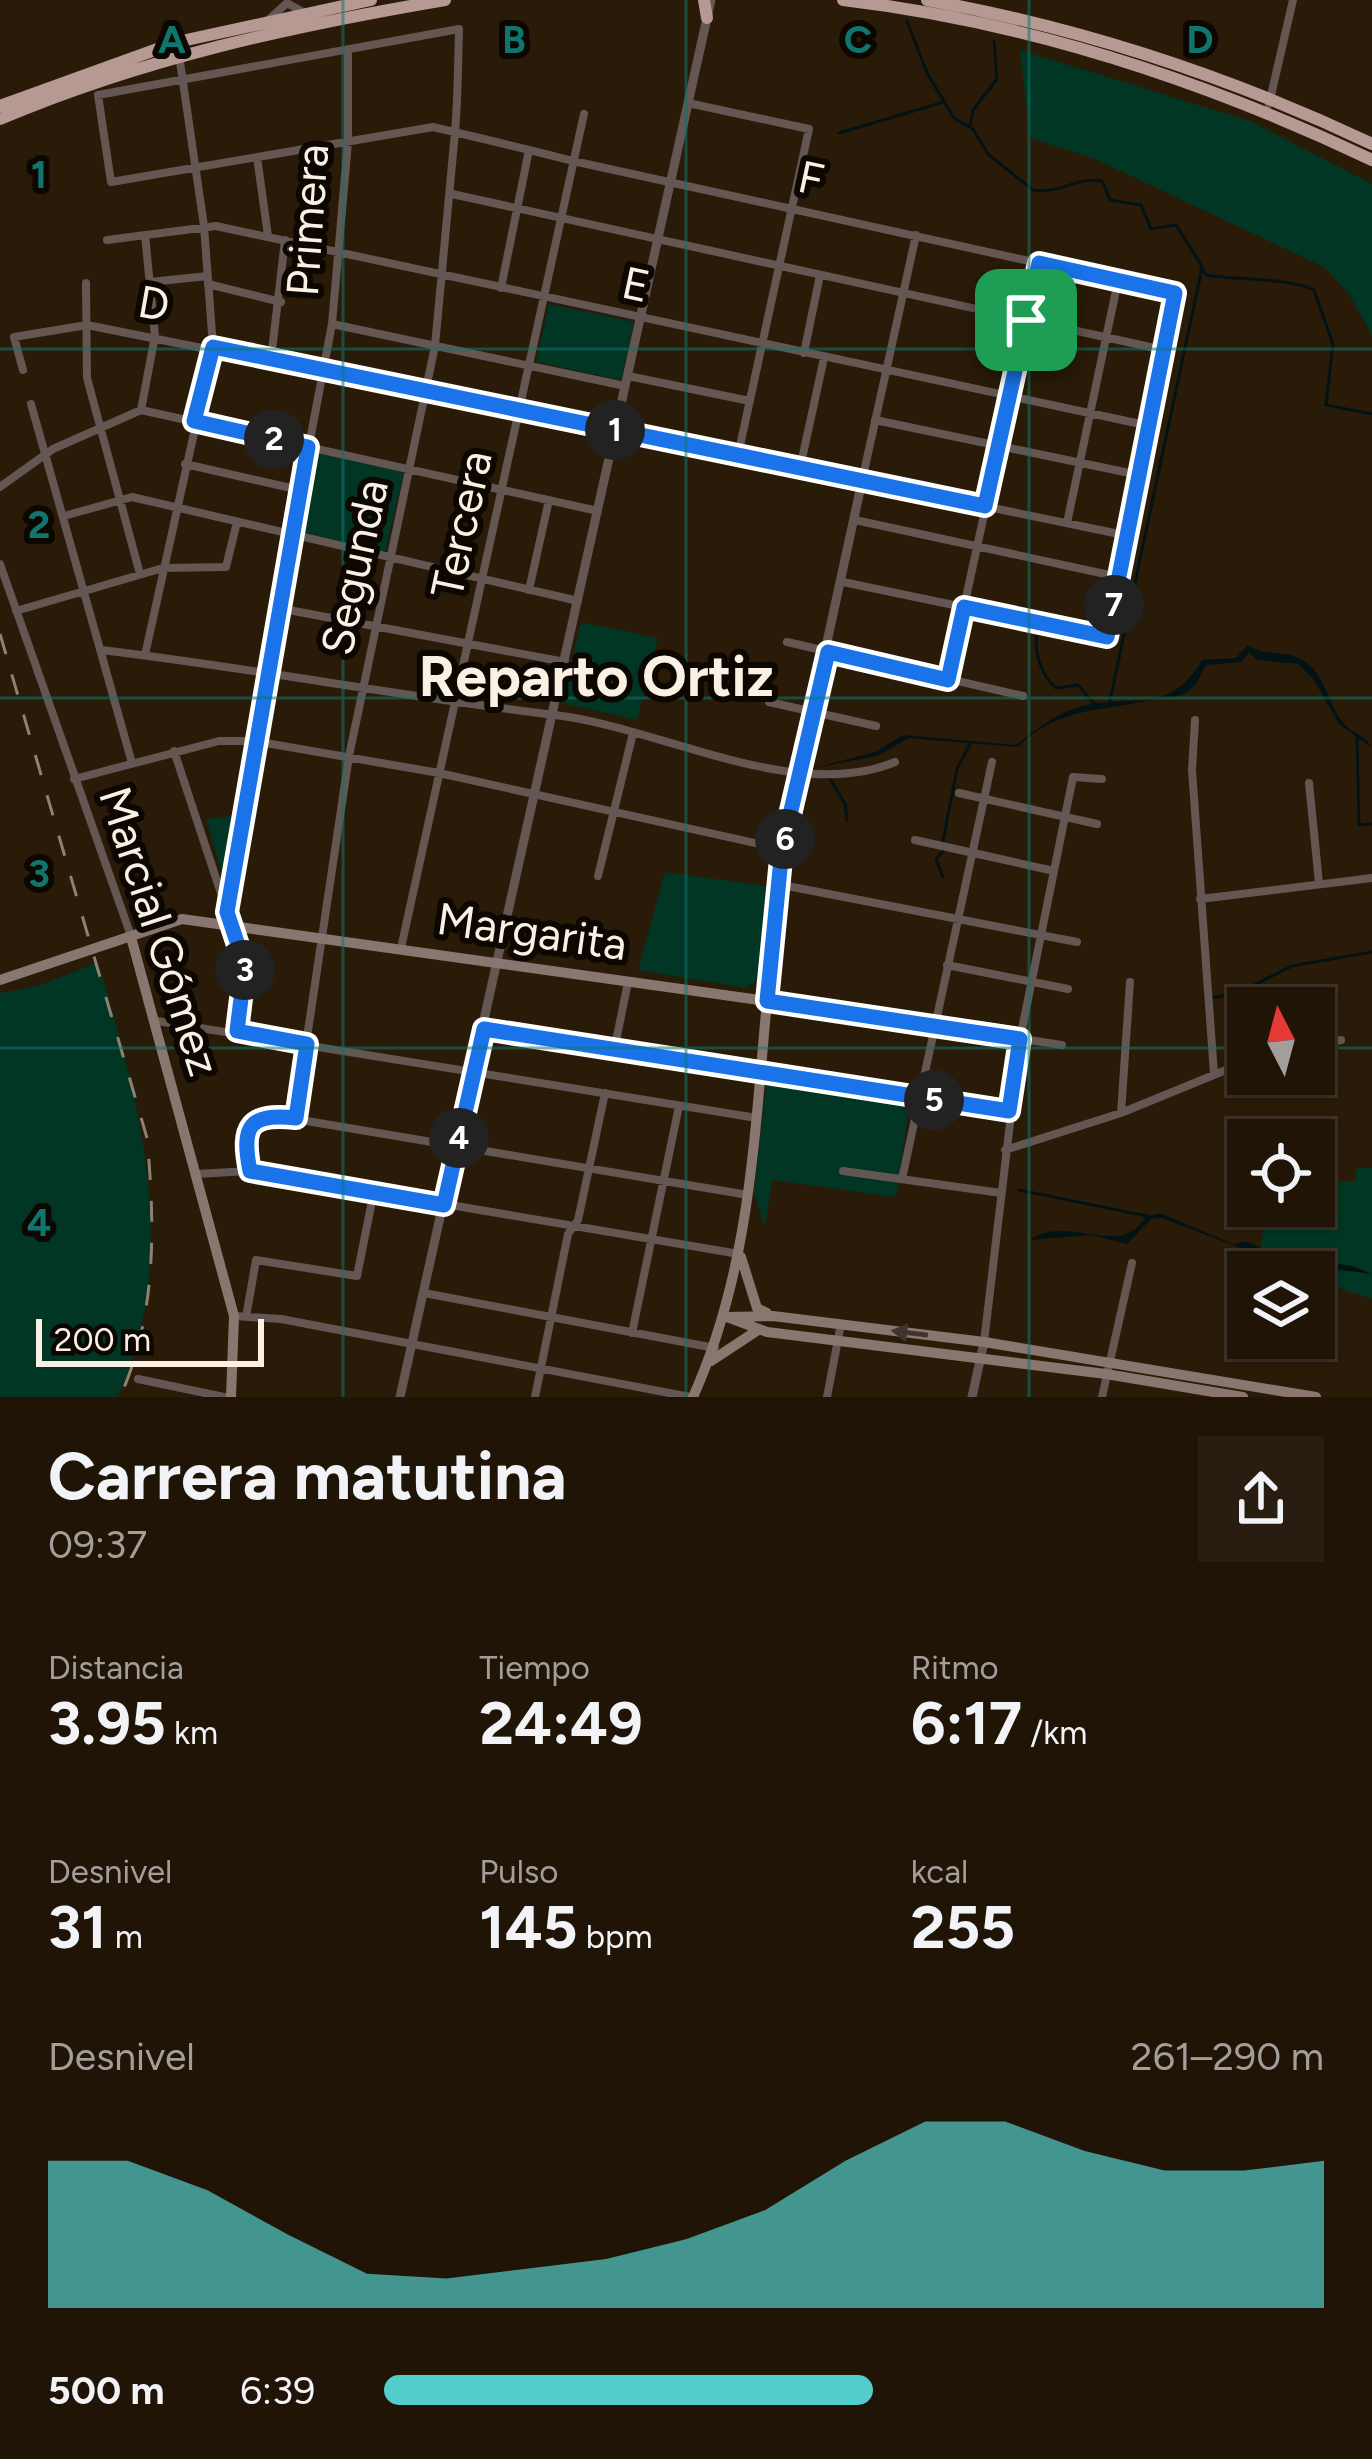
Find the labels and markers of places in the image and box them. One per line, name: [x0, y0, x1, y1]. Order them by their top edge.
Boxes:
pin: [975, 269, 1077, 371]
pin: 1: [585, 400, 645, 460]
pin: 2: [244, 409, 304, 469]
pin: 7: [1084, 575, 1144, 635]
pin: 6: [755, 809, 815, 869]
pin: 3: [215, 940, 275, 1000]
pin: 5: [904, 1070, 964, 1130]
pin: 4: [429, 1108, 489, 1168]

